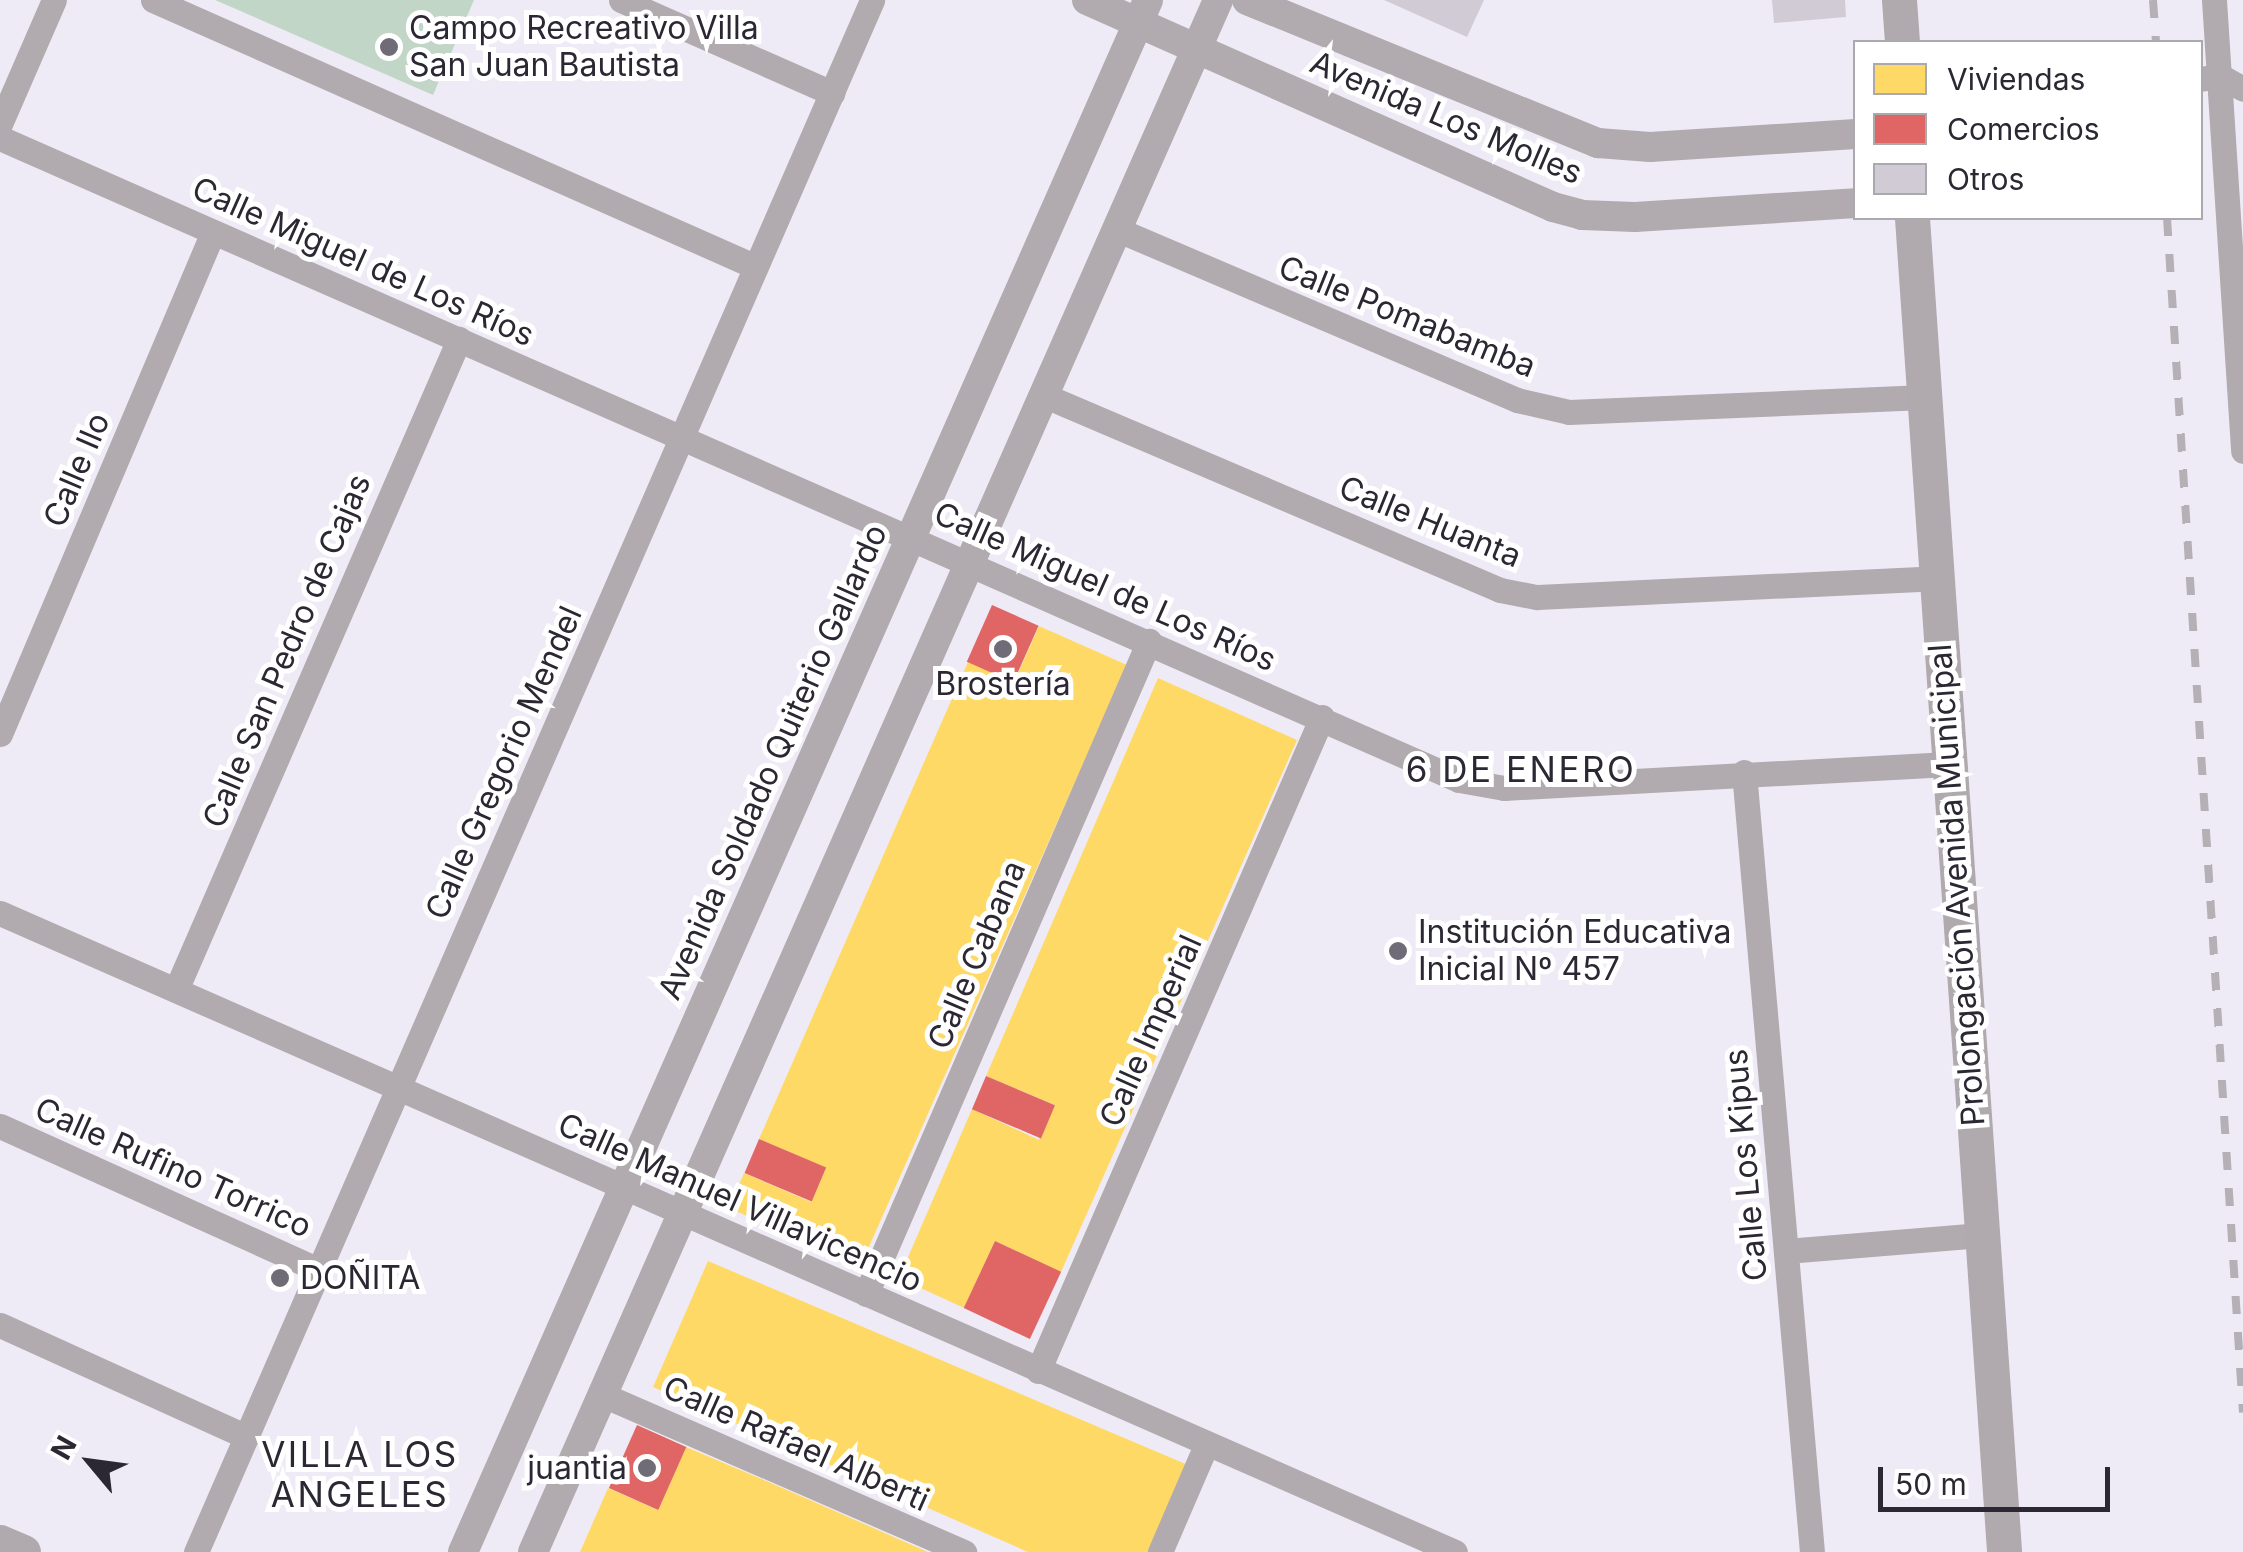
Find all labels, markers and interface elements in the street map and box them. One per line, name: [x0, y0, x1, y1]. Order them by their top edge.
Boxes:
place label: Campo Recreativo Villa San Juan Bautista: [409, 10, 759, 85]
marker: Campo Recreativo Villa San Juan Bautista: [378, 36, 400, 58]
legend: [1853, 40, 2203, 220]
street label: Avenida Los Molles: [1304, 43, 1588, 193]
text: Viviendas: [1947, 61, 2085, 97]
text: Comercios: [1947, 111, 2100, 147]
text: Otros: [1947, 161, 2024, 197]
street label: Calle Miguel de Los Ríos: [186, 169, 540, 355]
street label: Calle Pomabamba: [1273, 248, 1541, 386]
street label: Calle Ilo: [36, 407, 118, 533]
street label: Calle San Pedro de Cajas: [195, 468, 379, 834]
street label: Calle Huanta: [1333, 468, 1527, 576]
street label: Calle Miguel de Los Ríos: [928, 494, 1282, 680]
street label: Avenida Soldado Quiterio Gallardo: [651, 518, 895, 1006]
street label: Calle Gregorio Mendel: [418, 601, 590, 925]
marker: Brostería: [992, 638, 1014, 660]
street label: Prolongación Avenida Municipal: [1921, 643, 1993, 1127]
place label: Brostería: [935, 665, 1071, 703]
district label: 6 DE ENERO: [1406, 748, 1636, 790]
street label: Calle Cabana: [920, 855, 1034, 1055]
place label: Institución Educativa Inicial Nº 457: [1418, 914, 1731, 989]
street label: Calle Imperial: [1092, 929, 1210, 1133]
marker: Institución Educativa Inicial Nº 457: [1387, 940, 1409, 962]
street label: Calle Los Kipus: [1717, 1047, 1775, 1283]
street label: Calle Rufino Torrico: [29, 1090, 317, 1246]
street label: Calle Manuel Villavicencio: [552, 1105, 928, 1301]
place label: DOÑITA: [300, 1259, 420, 1297]
marker: DOÑITA: [269, 1267, 291, 1289]
street label: Calle Rafael Alberti: [657, 1368, 935, 1520]
north arrow: [40, 1412, 140, 1512]
text: N: [44, 1430, 84, 1465]
district label: VILLA LOS ANGELES: [261, 1433, 459, 1515]
scale bar: [1883, 1447, 2116, 1509]
place label: juantia: [527, 1449, 627, 1487]
marker: juantia: [636, 1457, 658, 1479]
text: 50 m: [1895, 1466, 1967, 1502]

